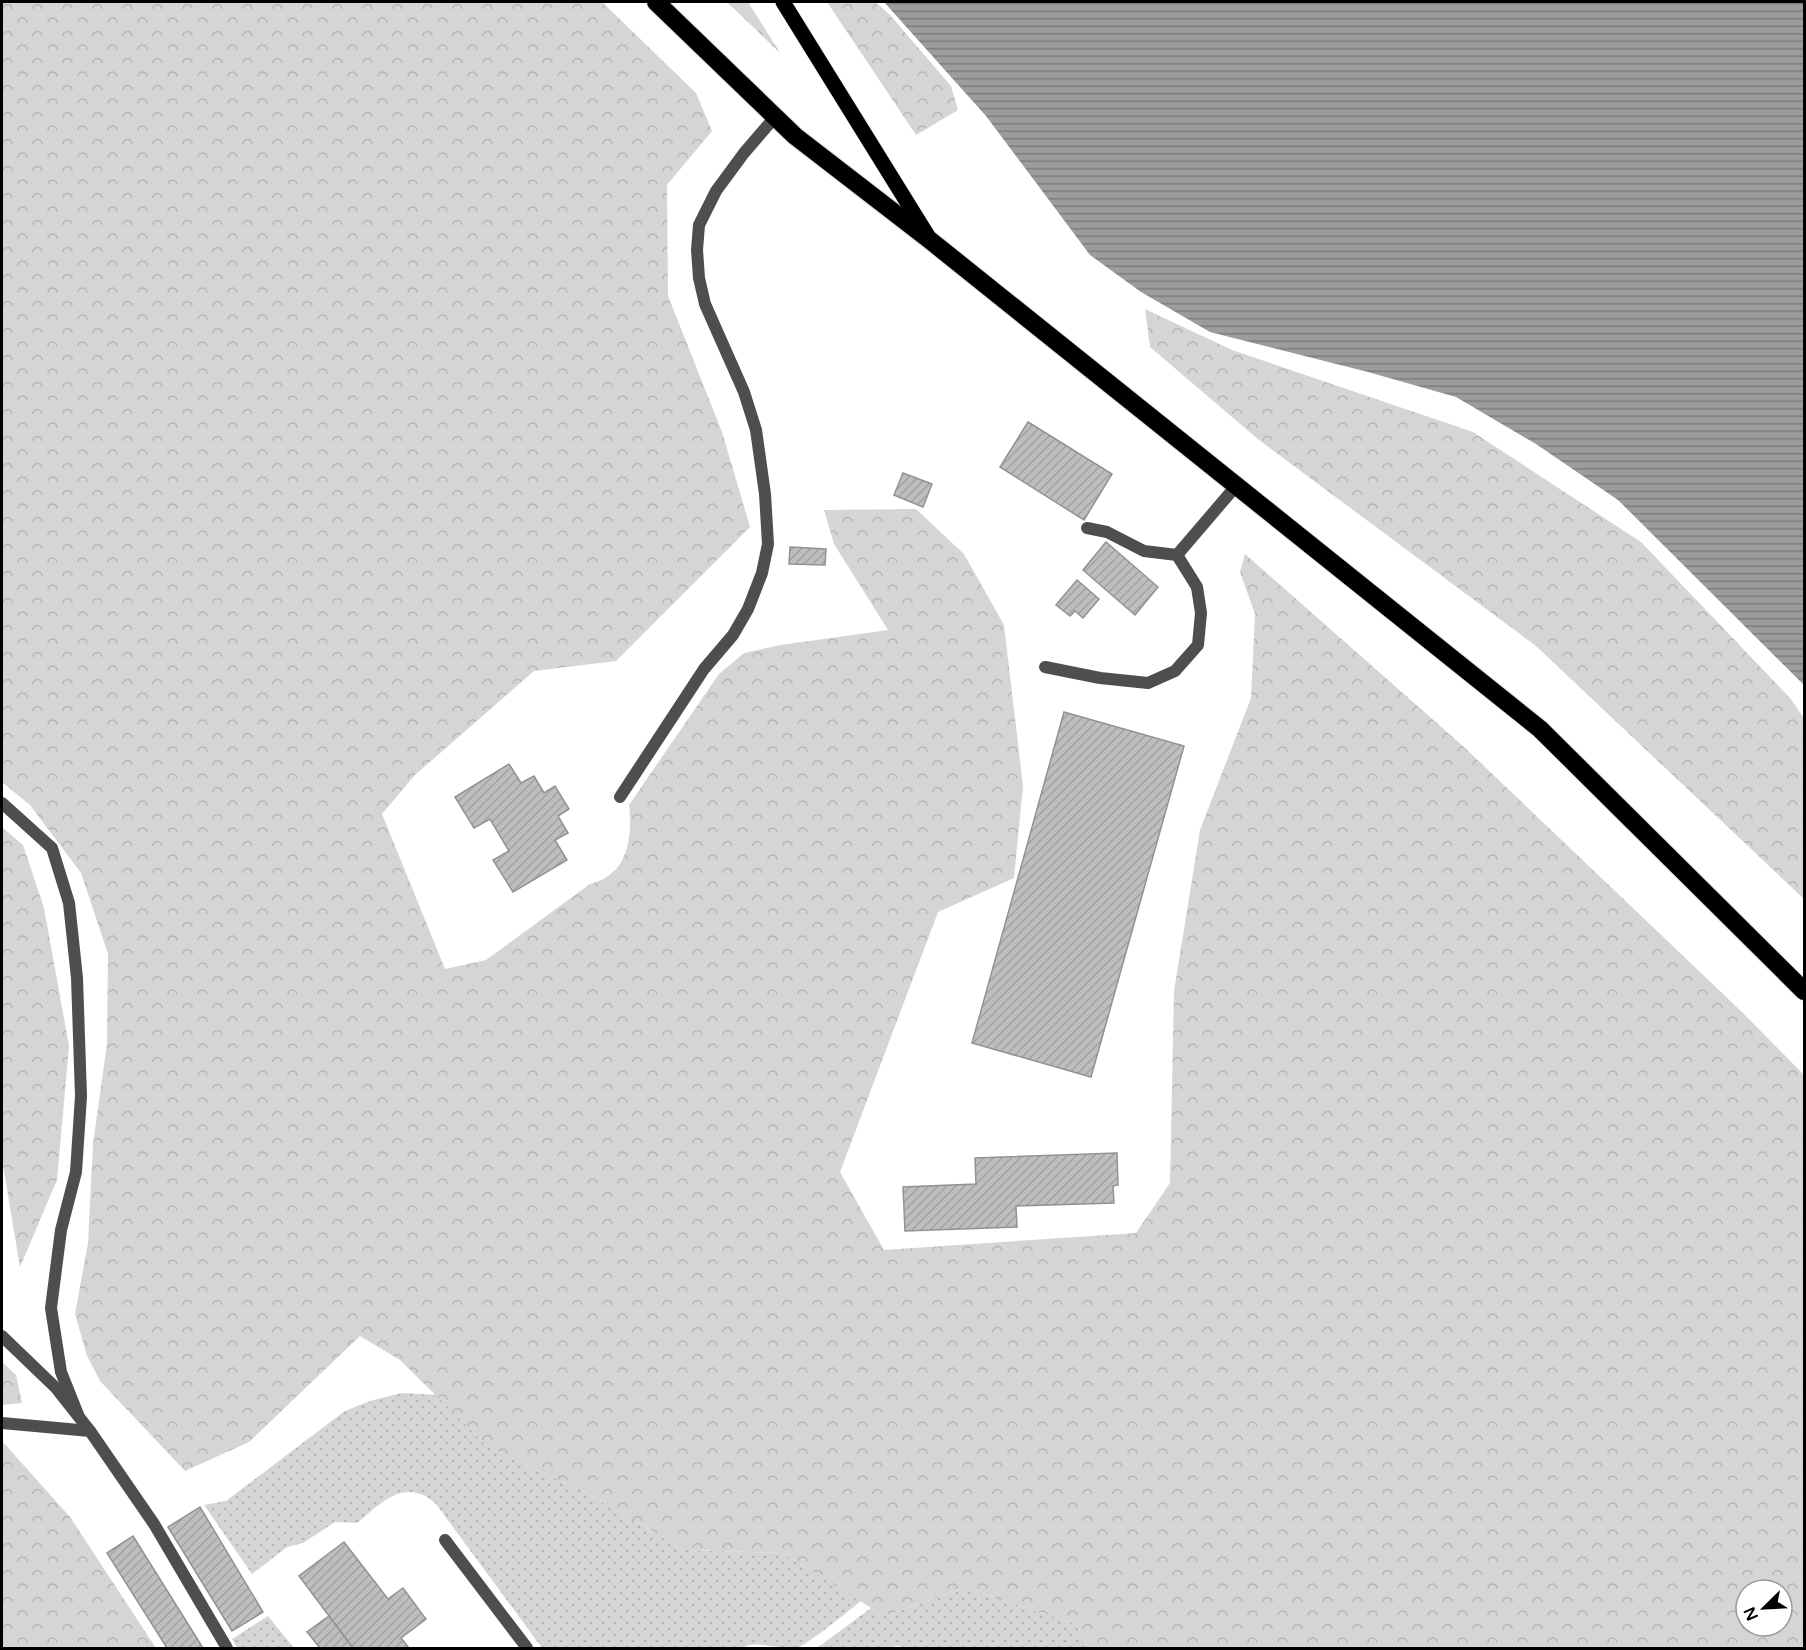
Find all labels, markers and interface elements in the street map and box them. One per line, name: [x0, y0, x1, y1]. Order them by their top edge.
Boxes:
north arrow: [1734, 1578, 1794, 1638]
text: N: [1739, 1604, 1763, 1624]

